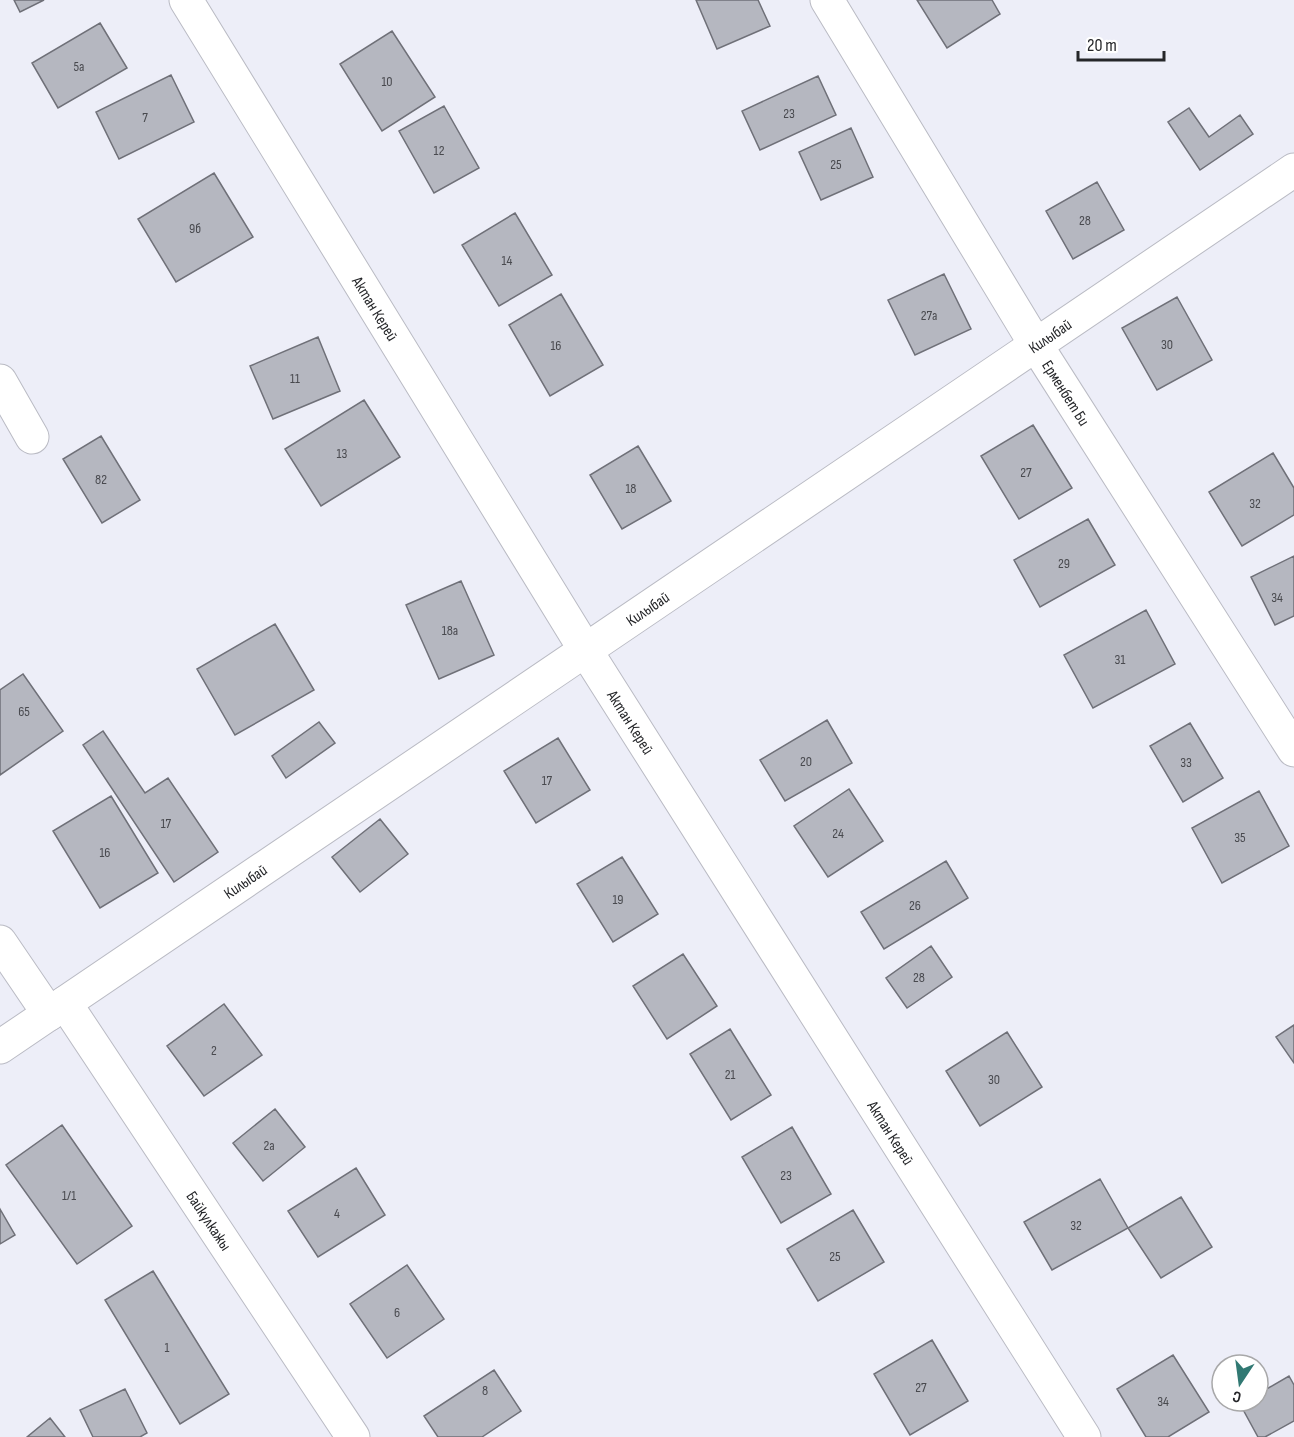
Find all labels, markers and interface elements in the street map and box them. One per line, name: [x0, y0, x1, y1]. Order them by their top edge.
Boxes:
scale bar: [1078, 24, 1164, 62]
text: 20 m: [1087, 35, 1117, 56]
house number: 5а: [73, 58, 85, 75]
house number: 10: [381, 73, 393, 90]
house number: 23: [783, 105, 795, 122]
house number: 7: [142, 109, 148, 126]
house number: 12: [434, 142, 445, 159]
house number: 25: [830, 156, 842, 173]
house number: 28: [1079, 212, 1091, 229]
house number: 9б: [189, 220, 201, 237]
house number: 14: [502, 252, 513, 269]
street label: Актан Керей: [347, 273, 401, 345]
house number: 27а: [921, 307, 937, 324]
street label: Килыбай: [1025, 316, 1076, 358]
house number: 30: [1161, 336, 1173, 353]
house number: 16: [550, 337, 562, 354]
street label: Ерменбет Би: [1037, 357, 1093, 430]
house number: 11: [290, 370, 300, 387]
house number: 13: [337, 445, 348, 462]
house number: 27: [1020, 464, 1032, 481]
house number: 82: [95, 471, 107, 488]
house number: 18: [625, 480, 637, 497]
house number: 32: [1249, 495, 1261, 512]
house number: 29: [1058, 555, 1070, 572]
street label: Килыбай: [623, 588, 673, 631]
house number: 34: [1271, 589, 1283, 606]
house number: 18а: [442, 622, 458, 639]
house number: 31: [1115, 651, 1125, 668]
street label: Актан Керей: [602, 686, 657, 758]
house number: 65: [18, 703, 30, 720]
house number: 20: [800, 753, 812, 770]
house number: 33: [1180, 754, 1192, 771]
house number: 17: [542, 772, 553, 789]
house number: 17: [161, 815, 172, 832]
house number: 24: [832, 825, 844, 842]
house number: 35: [1234, 829, 1246, 846]
house number: 16: [99, 844, 111, 861]
street label: Килыбай: [221, 861, 271, 904]
house number: 19: [612, 891, 624, 908]
house number: 26: [909, 897, 921, 914]
house number: 28: [913, 969, 925, 986]
house number: 2: [211, 1042, 217, 1059]
house number: 21: [725, 1066, 735, 1083]
house number: 30: [988, 1071, 1000, 1088]
street label: Актан Керей: [862, 1097, 917, 1169]
house number: 2а: [263, 1137, 275, 1154]
house number: 23: [780, 1167, 792, 1184]
house number: 1/1: [62, 1187, 76, 1204]
street label: Байкулкажы: [181, 1188, 235, 1255]
house number: 4: [334, 1205, 340, 1222]
house number: 32: [1070, 1217, 1082, 1234]
house number: 25: [829, 1248, 841, 1265]
house number: 6: [394, 1304, 400, 1321]
house number: 1: [165, 1339, 170, 1356]
north arrow: [1210, 1353, 1270, 1413]
house number: 27: [915, 1379, 927, 1396]
house number: 8: [482, 1382, 488, 1399]
text: С: [1231, 1386, 1243, 1406]
house number: 34: [1157, 1393, 1169, 1410]

